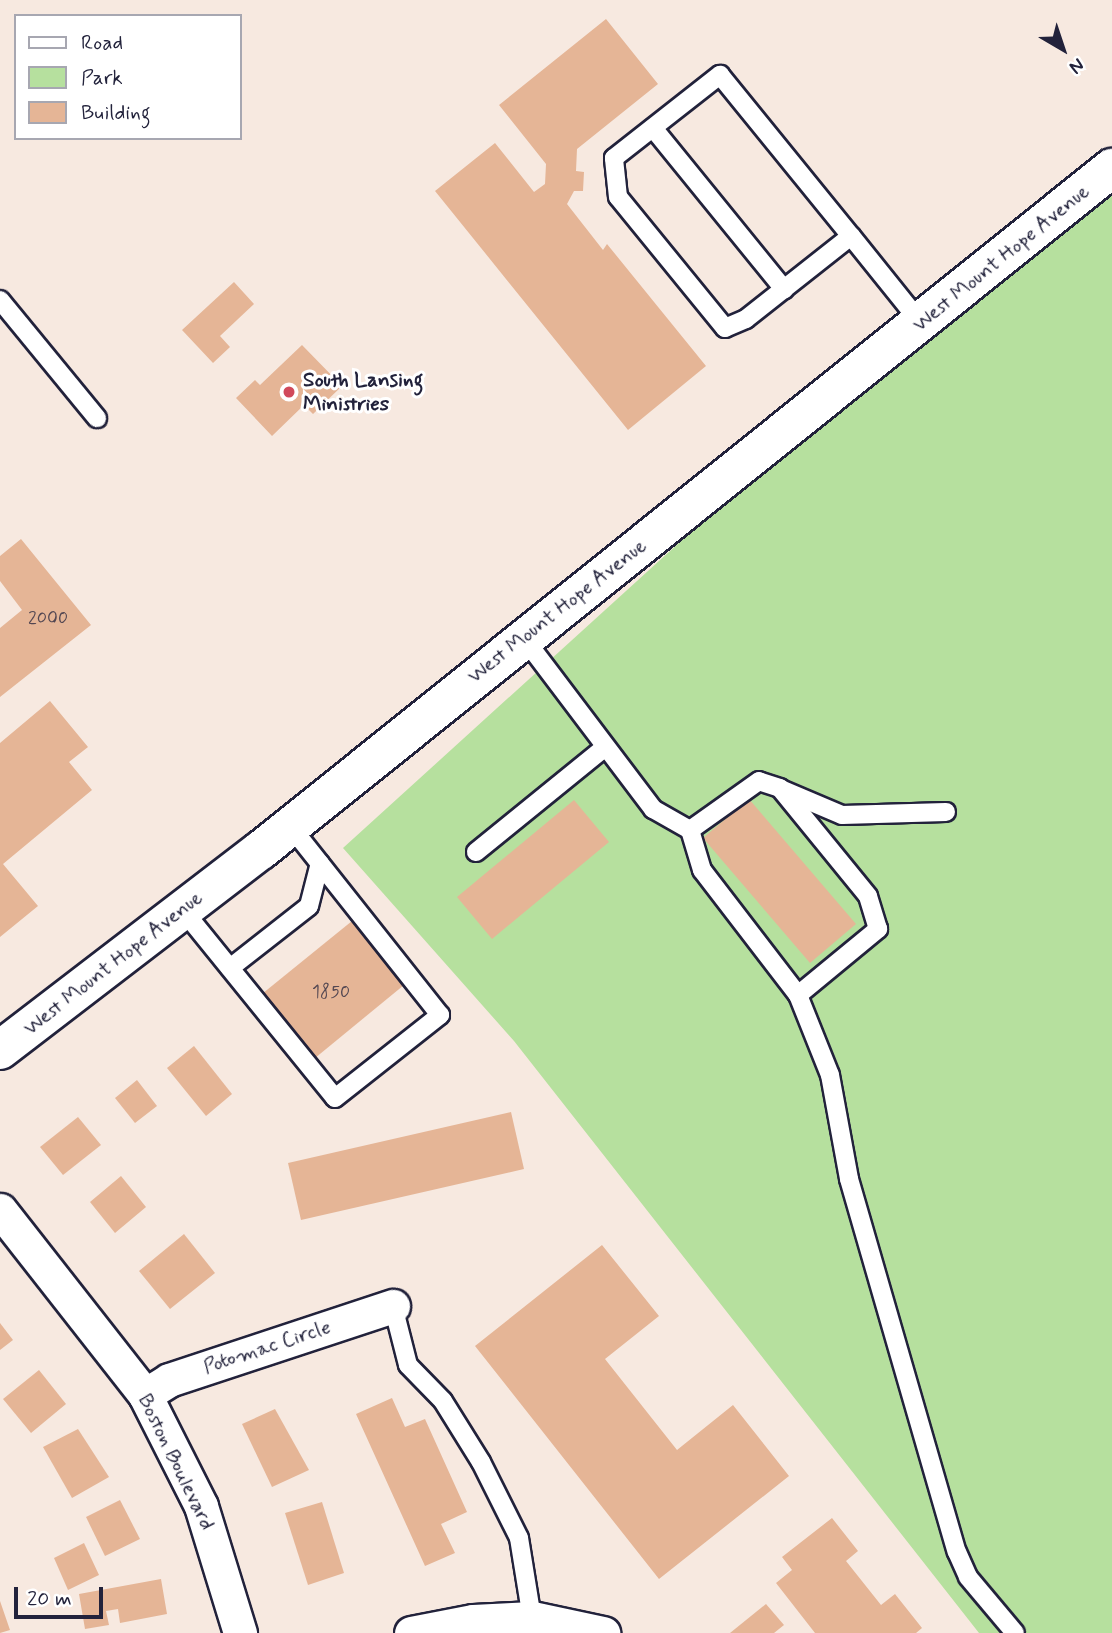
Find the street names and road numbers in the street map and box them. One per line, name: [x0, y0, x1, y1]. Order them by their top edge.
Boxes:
street label: West Mount Hope Avenue: [906, 178, 1096, 338]
street label: West Mount Hope Avenue: [461, 532, 653, 690]
street label: West Mount Hope Avenue: [17, 884, 209, 1042]
street label: Potomac Circle: [199, 1314, 335, 1380]
street label: Boston Boulevard: [133, 1391, 219, 1533]

